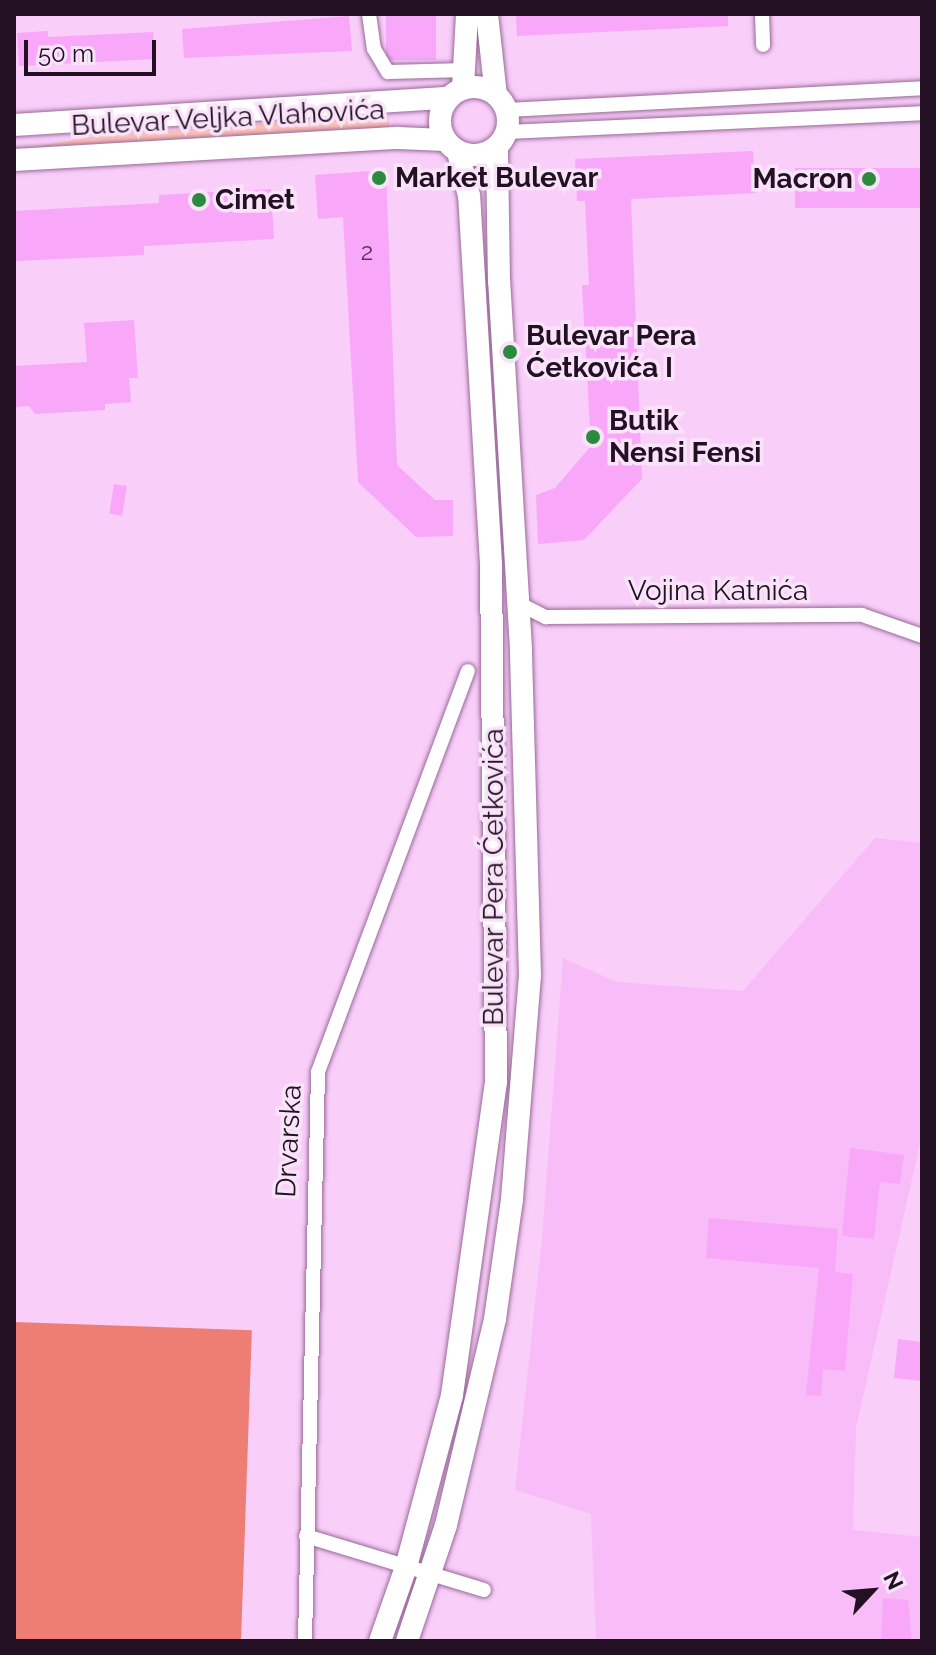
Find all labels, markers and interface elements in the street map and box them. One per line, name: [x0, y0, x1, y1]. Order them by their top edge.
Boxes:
scale bar: [28, 24, 160, 74]
text: 50 m: [38, 39, 94, 68]
street label: Bulevar Veljka Vlahovića: [69, 93, 387, 143]
place label: Market Bulevar: [395, 161, 598, 195]
place label: Macron: [753, 162, 853, 196]
marker: Market Bulevar: [370, 169, 388, 187]
marker: Macron: [860, 170, 878, 188]
place label: Cimet: [215, 183, 295, 217]
marker: Cimet: [190, 191, 208, 209]
house number: 2: [361, 238, 373, 266]
place label: Bulevar Pera Ćetkovića I: [526, 319, 697, 385]
marker: Bulevar Pera Ćetkovića I: [501, 343, 519, 361]
place label: Butik Nensi Fensi: [609, 404, 761, 470]
marker: Butik Nensi Fensi: [584, 428, 602, 446]
street label: Vojina Katnića: [628, 574, 808, 608]
street label: Bulevar Pera Ćetkovića: [477, 728, 511, 1026]
street label: Drvarska: [269, 1084, 309, 1198]
north arrow: [832, 1551, 912, 1631]
text: N: [878, 1567, 909, 1594]

